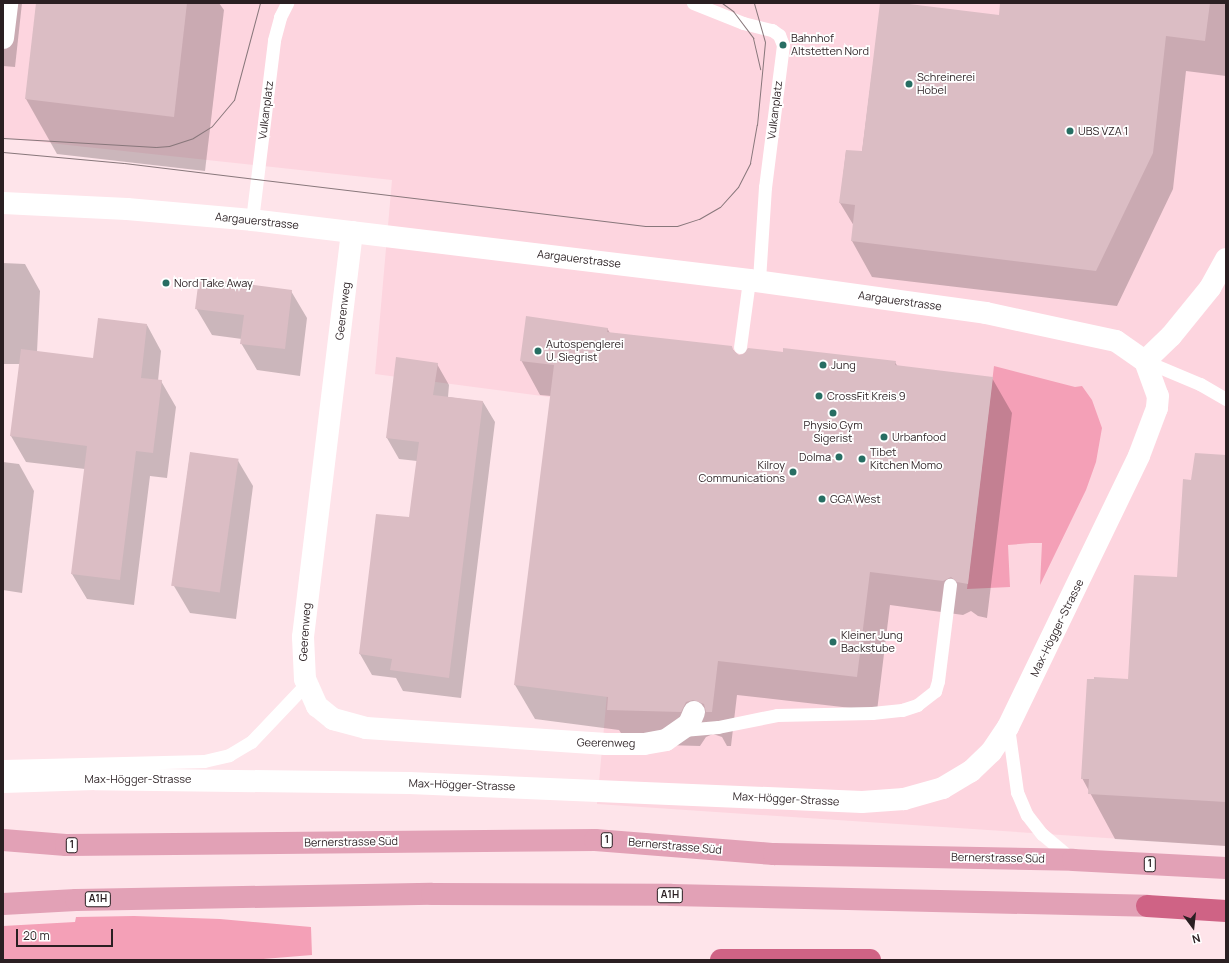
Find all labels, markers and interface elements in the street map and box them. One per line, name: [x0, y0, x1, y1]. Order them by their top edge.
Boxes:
place label: Bahnhof Altstetten Nord: [791, 32, 869, 58]
marker: Bahnhof Altstetten Nord: [778, 40, 788, 50]
place label: Schreinerei Hobel: [917, 71, 975, 97]
marker: Schreinerei Hobel: [904, 79, 914, 89]
street label: Vulkanplatz: [256, 80, 276, 140]
street label: Vulkanplatz: [765, 80, 785, 140]
place label: UBS VZA 1: [1078, 124, 1128, 138]
marker: UBS VZA 1: [1065, 126, 1075, 136]
street label: Aargauerstrasse: [214, 210, 300, 232]
street label: Aargauerstrasse: [536, 247, 622, 271]
place label: Nord Take Away: [174, 276, 253, 290]
marker: Nord Take Away: [161, 278, 171, 288]
street label: Geerenweg: [333, 281, 353, 341]
street label: Aargauerstrasse: [857, 289, 943, 313]
place label: Autospenglerei U. Siegrist: [546, 338, 624, 364]
marker: Autospenglerei U. Siegrist: [533, 346, 543, 356]
place label: Jung: [831, 358, 856, 372]
marker: Jung: [818, 360, 828, 370]
place label: CrossFit Kreis 9: [827, 389, 906, 403]
marker: CrossFit Kreis 9: [814, 391, 824, 401]
marker: Physio Gym Sigerist: [828, 408, 838, 418]
place label: Physio Gym Sigerist: [804, 419, 862, 445]
place label: Urbanfood: [892, 430, 946, 444]
marker: Urbanfood: [879, 432, 889, 442]
place label: Tibet Kitchen Momo: [870, 446, 942, 472]
place label: Dolma: [799, 450, 831, 464]
marker: Dolma: [834, 452, 844, 462]
marker: Tibet Kitchen Momo: [857, 454, 867, 464]
place label: Kilroy Communications: [698, 459, 785, 485]
marker: Kilroy Communications: [788, 467, 798, 477]
place label: GGA West: [830, 492, 881, 506]
marker: GGA West: [817, 494, 827, 504]
street label: Max-Högger-Strasse: [1028, 577, 1086, 679]
street label: Geerenweg: [296, 602, 314, 662]
place label: Kleiner Jung Backstube: [841, 629, 903, 655]
marker: Kleiner Jung Backstube: [828, 637, 838, 647]
street label: Geerenweg: [577, 736, 635, 750]
street label: Max-Högger-Strasse: [85, 772, 191, 786]
street label: Max-Högger-Strasse: [408, 777, 516, 793]
street label: Max-Högger-Strasse: [732, 790, 840, 808]
road number: 1: [600, 832, 614, 848]
street label: Bernerstrasse Süd: [304, 835, 398, 849]
street label: Bernerstrasse Süd: [628, 835, 722, 857]
road number: 1: [65, 837, 79, 853]
street label: Bernerstrasse Süd: [951, 851, 1045, 865]
road number: 1: [1143, 856, 1157, 872]
road number: A1H: [656, 887, 684, 903]
road number: A1H: [84, 891, 112, 907]
north arrow: [1173, 907, 1213, 947]
scale bar: [18, 921, 115, 947]
text: 20 m: [23, 927, 50, 944]
text: N: [1190, 931, 1202, 947]

